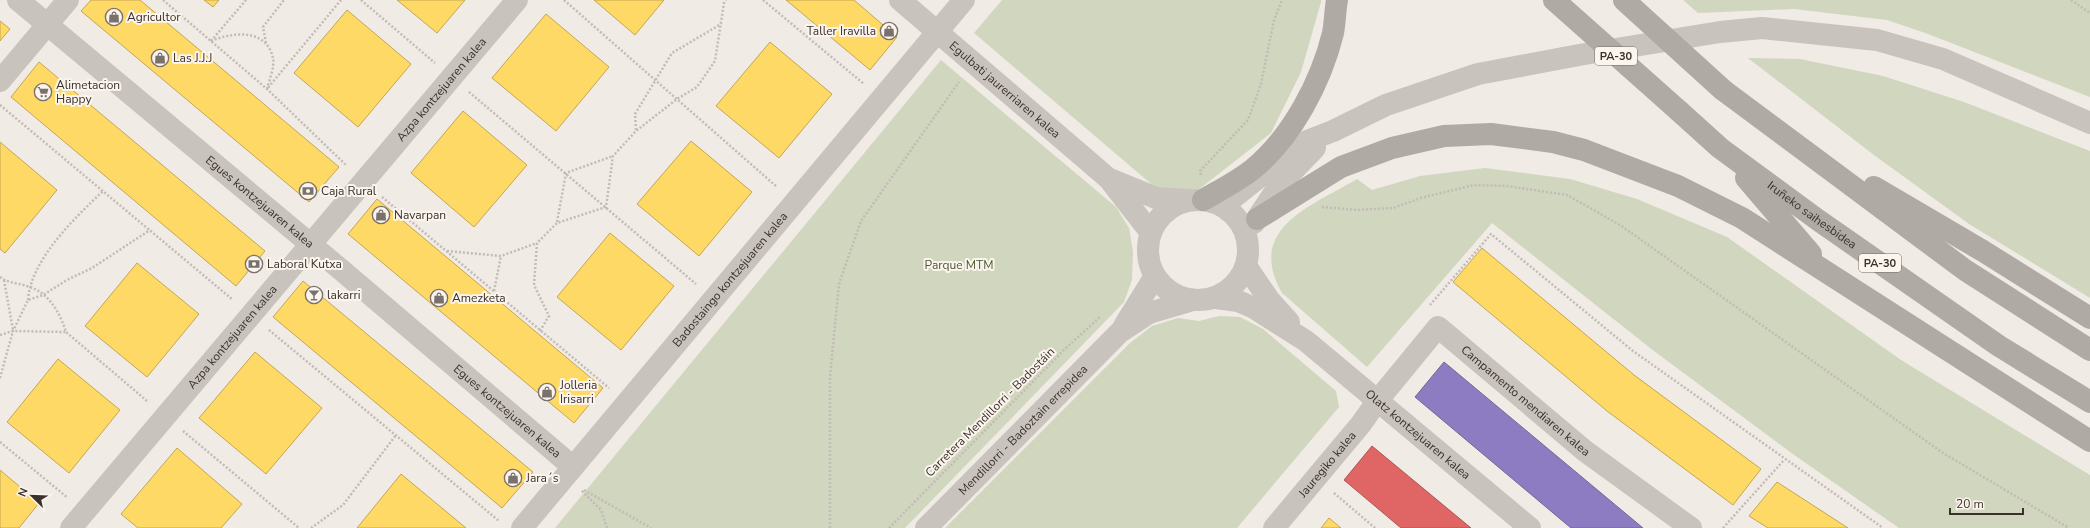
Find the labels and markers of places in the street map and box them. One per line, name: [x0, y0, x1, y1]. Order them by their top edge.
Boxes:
shop icon: Agricultor: [104, 7, 124, 27]
place label: Agricultor: [127, 9, 181, 25]
shop icon: Taller Iravilla: [879, 21, 899, 41]
place label: Taller Iravilla: [806, 23, 876, 39]
shop icon: Las J.J.J: [150, 48, 170, 68]
place label: Las J.J.J: [173, 50, 212, 66]
place label: Alimetacion Happy: [56, 77, 120, 107]
supermarket icon: Alimetacion Happy: [33, 82, 53, 102]
bank icon: Caja Rural: [298, 181, 318, 201]
place label: Caja Rural: [321, 183, 377, 199]
shop icon: Navarpan: [371, 205, 391, 225]
place label: Navarpan: [394, 207, 446, 223]
bank icon: Laboral Kutxa: [244, 254, 264, 274]
place label: Laboral Kutxa: [267, 256, 342, 272]
bar icon: lakarri: [304, 285, 324, 305]
place label: lakarri: [327, 287, 361, 303]
shop icon: Amezketa: [429, 288, 449, 308]
place label: Amezketa: [452, 290, 506, 306]
place label: Jolleria Irisarri: [559, 377, 597, 407]
shop icon: Jolleria Irisarri: [537, 382, 557, 402]
shop icon: Jara´s: [503, 468, 523, 488]
place label: Jara´s: [525, 470, 559, 486]

